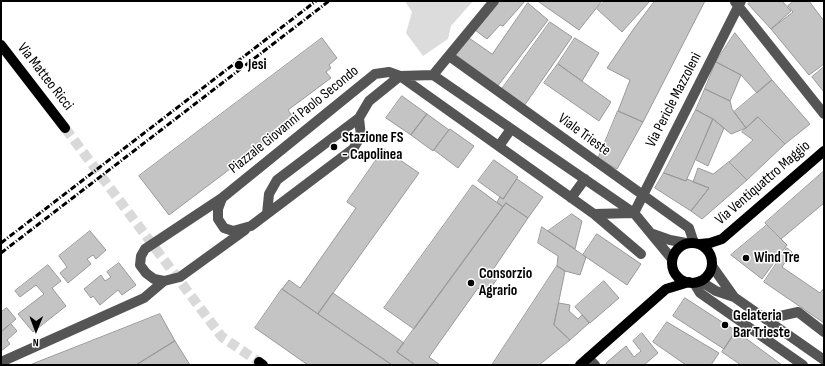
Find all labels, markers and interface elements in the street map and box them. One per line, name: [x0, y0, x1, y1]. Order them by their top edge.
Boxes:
street label: Via Matteo Ricci: [13, 40, 77, 114]
street label: Via Pericle Mazzoleni: [642, 50, 706, 150]
place label: Jesi: [248, 56, 267, 74]
marker: Jesi: [233, 59, 245, 71]
street label: Piazzale Giovanni Paolo Secondo: [226, 62, 362, 178]
street label: Viale Trieste: [554, 110, 614, 160]
place label: Stazione FS - Capolinea: [342, 129, 404, 164]
street label: Via Ventiquattro Maggio: [712, 137, 814, 229]
marker: Stazione FS - Capolinea: [329, 142, 339, 152]
place label: Wind Tre: [754, 249, 800, 267]
marker: Wind Tre: [741, 253, 751, 263]
place label: Consorzio Agrario: [479, 265, 532, 300]
marker: Consorzio Agrario: [466, 278, 476, 288]
place label: Gelateria Bar Trieste: [733, 307, 790, 342]
north arrow: [16, 310, 56, 350]
marker: Gelateria Bar Trieste: [720, 320, 730, 330]
text: N: [33, 336, 39, 349]

